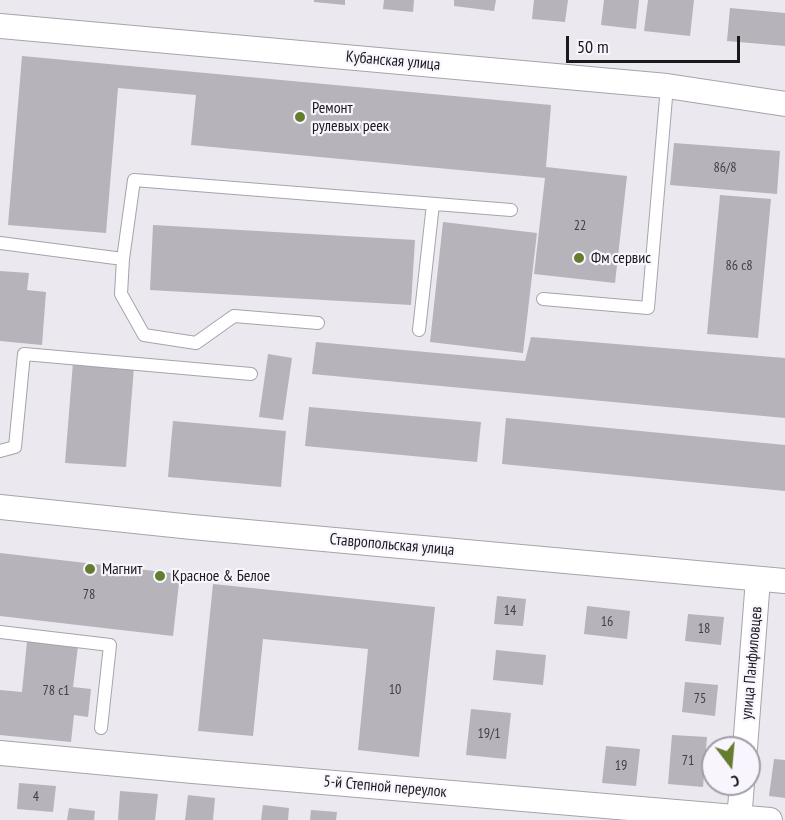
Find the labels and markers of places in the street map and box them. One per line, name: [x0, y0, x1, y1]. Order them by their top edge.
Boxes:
place label: Ремонт рулевых реек: [312, 98, 389, 136]
marker: Ремонт рулевых реек: [293, 110, 307, 124]
place label: Фм сервис: [591, 248, 651, 268]
marker: Фм сервис: [572, 251, 586, 265]
place label: Магнит: [102, 559, 142, 579]
marker: Магнит: [83, 562, 97, 576]
place label: Красное & Белое: [172, 566, 270, 586]
marker: Красное & Белое: [153, 569, 167, 583]

